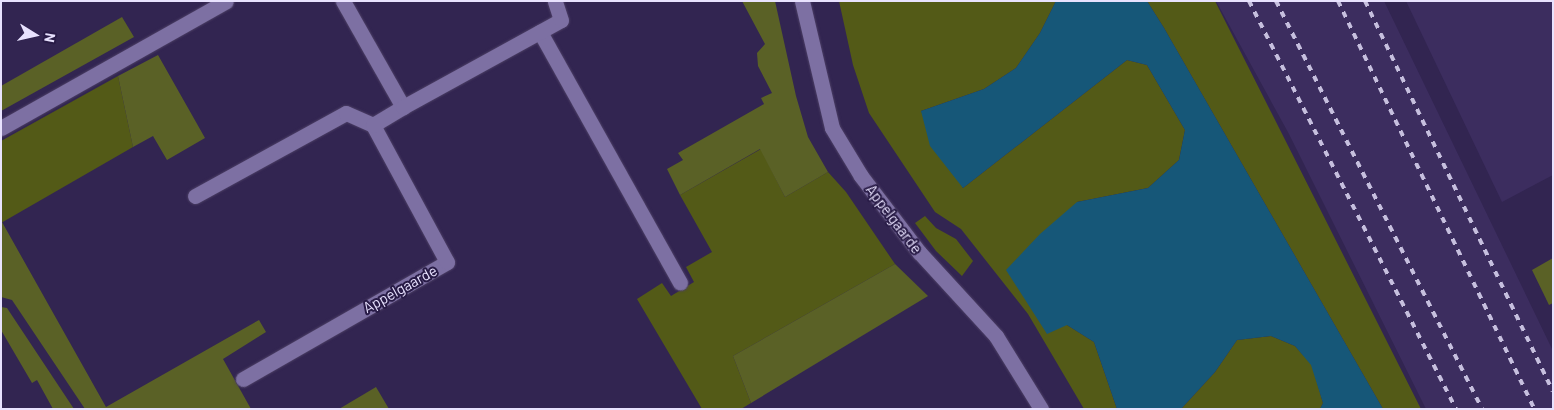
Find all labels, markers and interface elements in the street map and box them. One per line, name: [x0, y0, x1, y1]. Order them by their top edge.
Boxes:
north arrow: [10, 10, 60, 60]
text: N: [41, 32, 59, 44]
street label: Appelgaarde: [862, 181, 926, 257]
street label: Appelgaarde: [360, 261, 440, 317]

